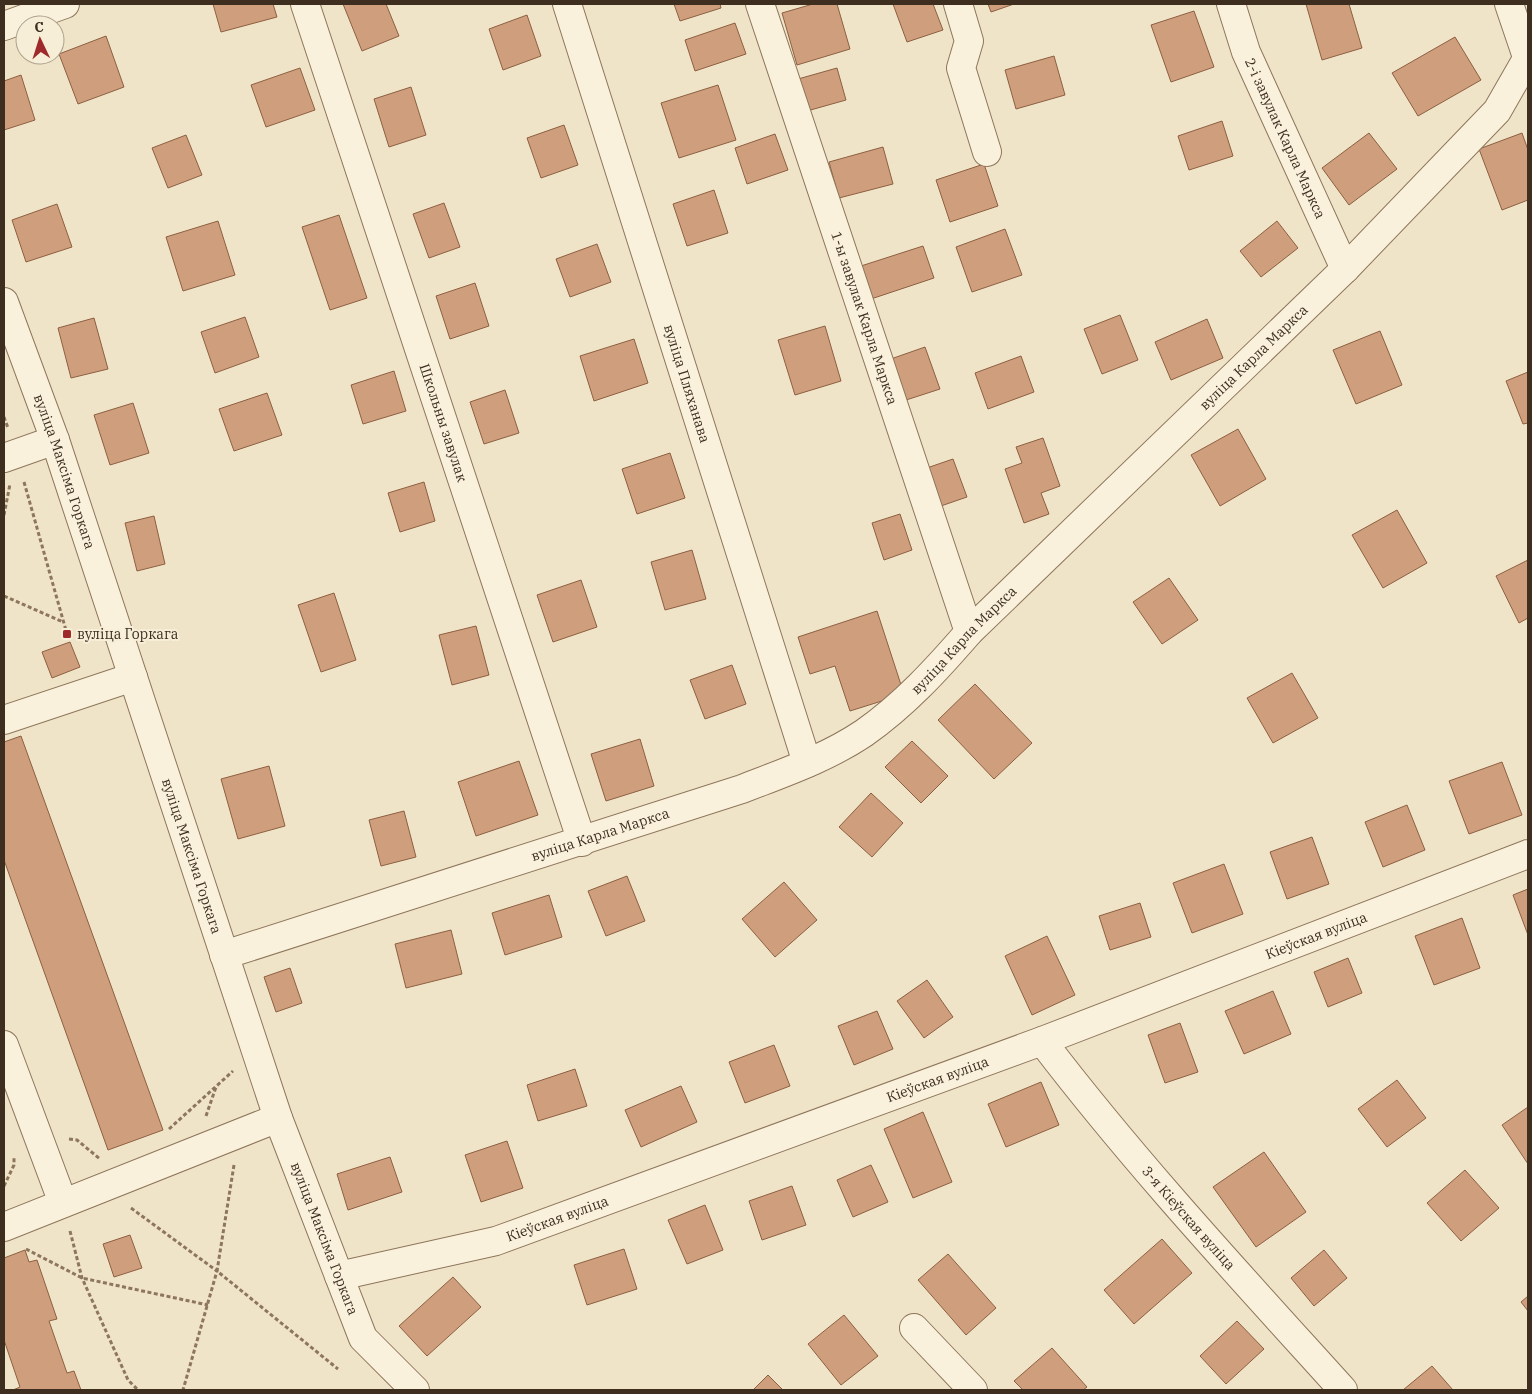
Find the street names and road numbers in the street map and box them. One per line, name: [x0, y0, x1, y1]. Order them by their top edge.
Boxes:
street label: 2-і завулак Карла Маркса: [1241, 55, 1330, 222]
street label: 1-ы завулак Карла Маркса: [827, 229, 902, 407]
street label: вуліца Карла Маркса: [1195, 301, 1312, 414]
street label: вуліца Пляханава: [660, 322, 714, 445]
street label: Школьны завулак: [415, 361, 471, 484]
street label: вуліца Максіма Горкага: [30, 391, 99, 552]
street label: вуліца Карла Маркса: [907, 582, 1020, 698]
street label: вуліца Максіма Горкага: [158, 776, 226, 936]
street label: вуліца Карла Маркса: [529, 804, 672, 865]
street label: Кіеўская вуліца: [1263, 908, 1370, 963]
street label: Кіеўская вуліца: [884, 1052, 991, 1106]
street label: вуліца Максіма Горкага: [287, 1159, 362, 1318]
street label: 3-я Кіеўская вуліца: [1138, 1162, 1240, 1274]
street label: Кіеўская вуліца: [504, 1192, 611, 1246]

